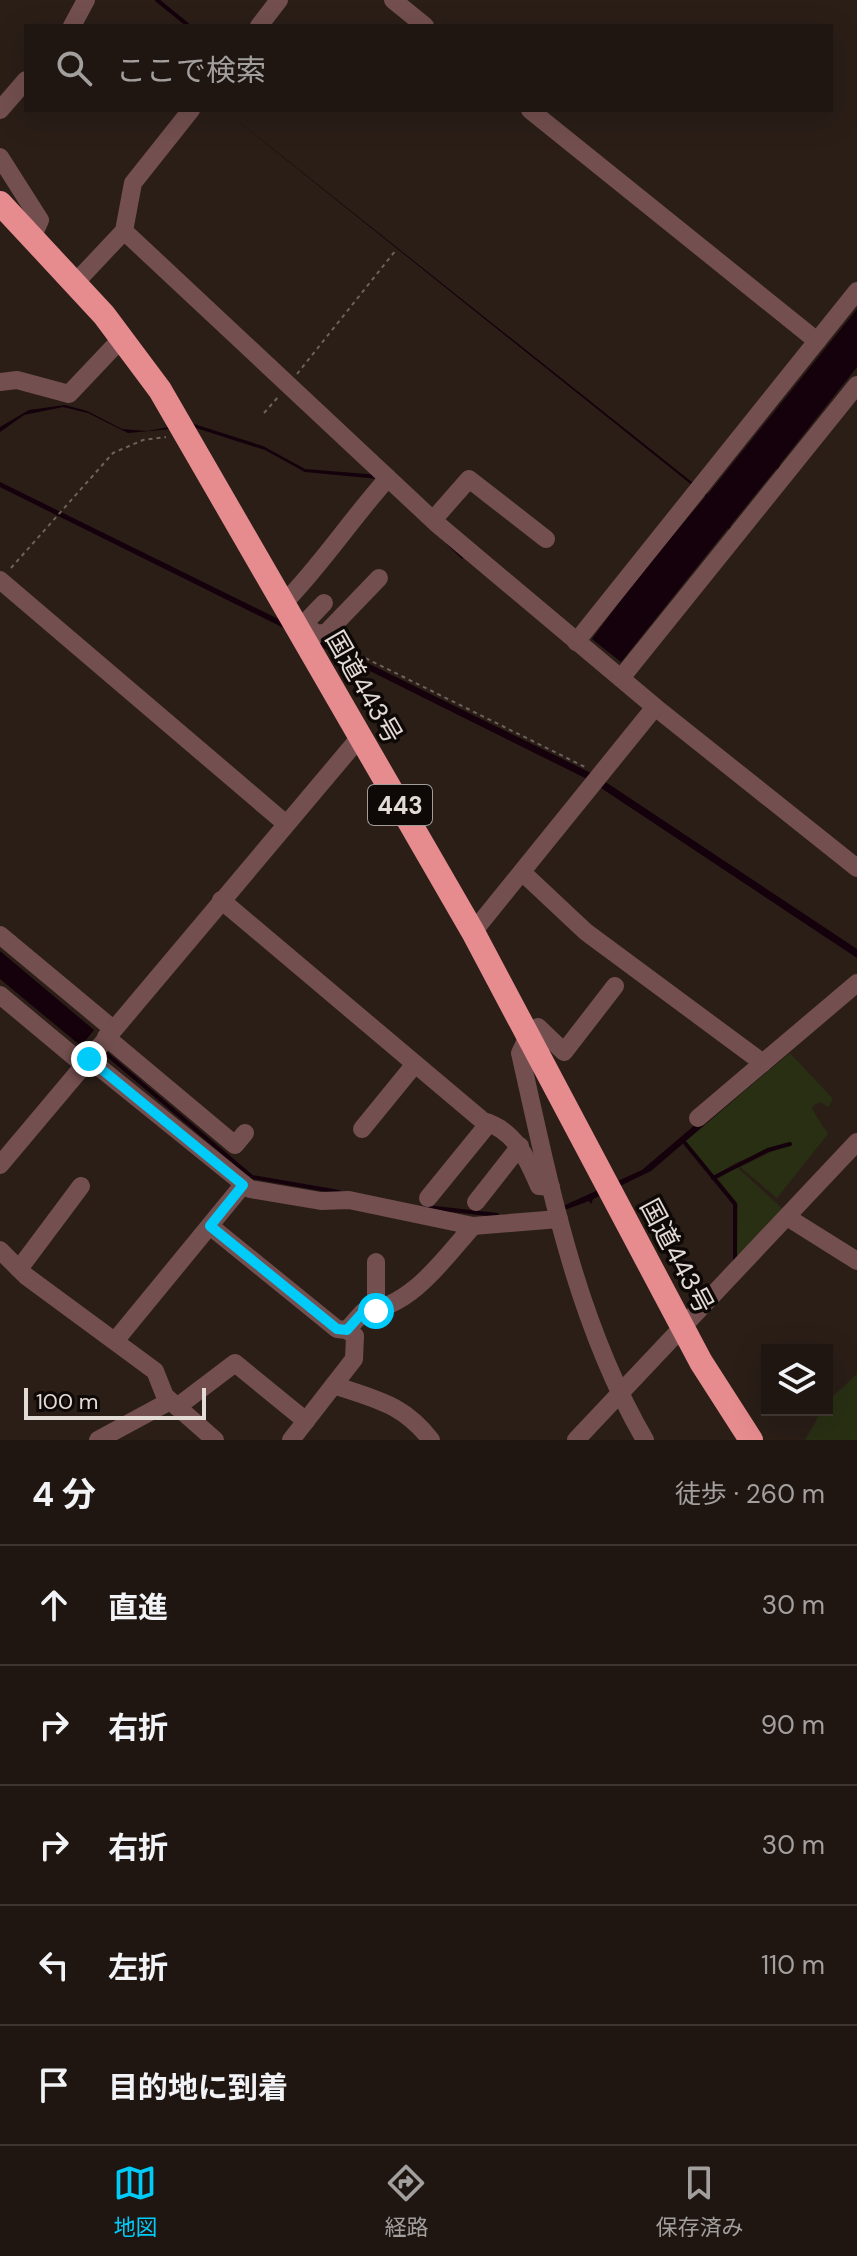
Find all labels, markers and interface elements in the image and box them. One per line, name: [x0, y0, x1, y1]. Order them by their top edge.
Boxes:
search box: [24, 24, 833, 112]
icon: search: [52, 46, 96, 90]
text: ここで検索: [116, 51, 266, 90]
street label: 国道443号: [318, 624, 410, 750]
road number: 443: [368, 785, 432, 825]
route end: [71, 1041, 107, 1077]
street label: 国道443号: [633, 1193, 721, 1319]
route start: [358, 1293, 394, 1329]
map controls: [761, 1344, 833, 1416]
button: layers: [761, 1344, 833, 1416]
scale bar: [24, 1384, 206, 1420]
text: 100 m: [36, 1387, 98, 1416]
text: 4 分: [32, 1472, 96, 1517]
text: 徒歩 · 260 m: [675, 1477, 825, 1511]
icon: ahead: [32, 1583, 76, 1627]
text: 直進: [108, 1588, 168, 1627]
text: 30 m: [762, 1588, 825, 1622]
icon: right: [32, 1703, 76, 1747]
text: 右折: [108, 1708, 168, 1747]
text: 90 m: [761, 1708, 825, 1742]
icon: right: [32, 1823, 76, 1867]
text: 右折: [108, 1828, 168, 1867]
text: 30 m: [762, 1828, 825, 1862]
icon: left: [32, 1943, 76, 1987]
text: 左折: [108, 1948, 168, 1987]
text: 110 m: [761, 1948, 825, 1982]
icon: arrive: [32, 2063, 76, 2107]
text: 目的地に到着: [108, 2068, 288, 2107]
tab: 地図: [113, 2161, 158, 2242]
tab: 経路: [384, 2161, 429, 2242]
tab: 保存済み: [655, 2161, 744, 2242]

